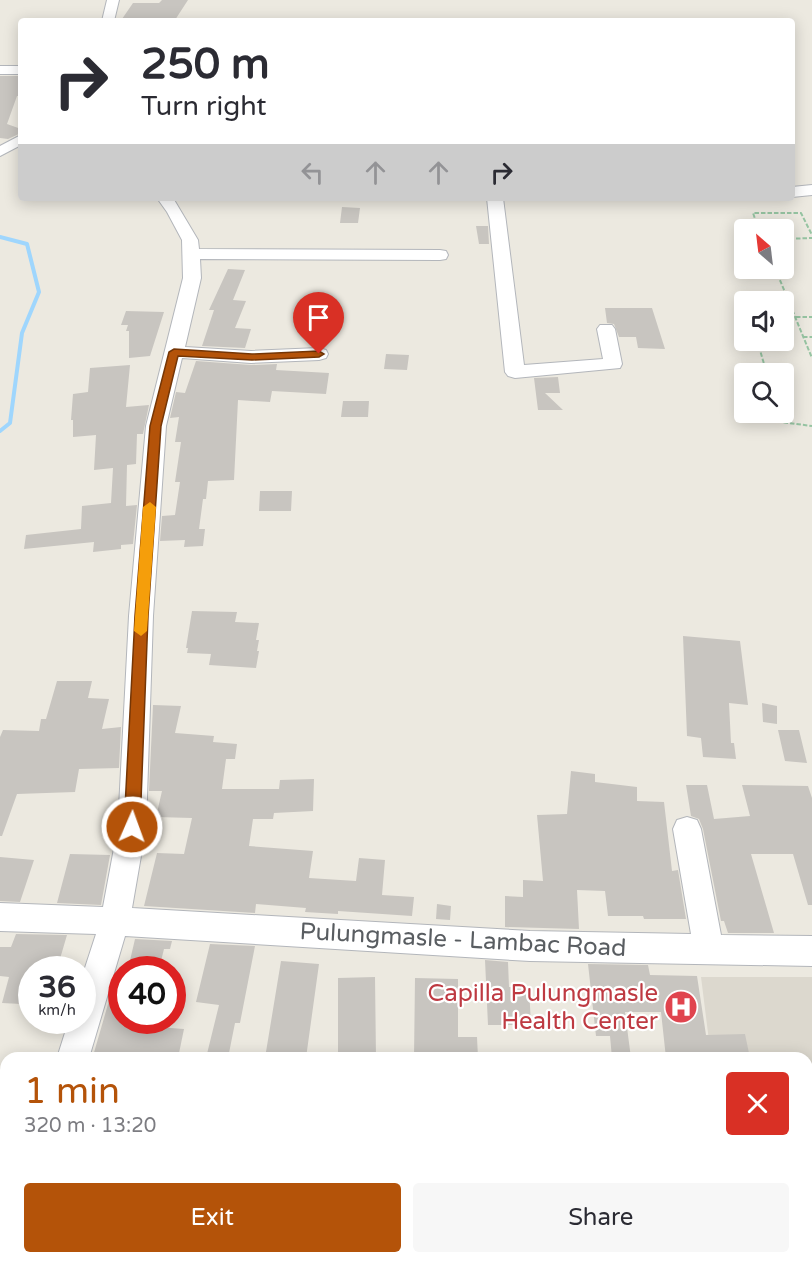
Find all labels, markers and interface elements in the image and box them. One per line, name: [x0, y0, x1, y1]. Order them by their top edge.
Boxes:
text: 250 m: [141, 39, 270, 90]
icon: right: [42, 42, 120, 120]
text: Turn right: [141, 90, 267, 123]
icon: left: [296, 156, 329, 189]
icon: ahead: [359, 156, 392, 189]
icon: ahead: [422, 156, 455, 189]
icon: right: [485, 156, 518, 189]
north arrow: [734, 219, 794, 279]
map controls: [734, 219, 794, 423]
button: sound: [734, 291, 794, 351]
pin: [293, 292, 344, 354]
icon: arrive: [302, 301, 335, 334]
button: search: [734, 363, 794, 423]
position arrow: [100, 795, 164, 859]
street label: Pulungmasle - Lambac Road: [299, 917, 627, 963]
speed limit sign: 40: [108, 956, 186, 1034]
text: 36: [38, 969, 76, 1006]
place label: Capilla Pulungmasle Health Center: [428, 979, 659, 1036]
hospital icon: Capilla Pulungmasle Health Center: [663, 989, 699, 1025]
text: km/h: [38, 1001, 76, 1019]
text: 1 min: [24, 1070, 120, 1113]
button: close: [726, 1072, 789, 1135]
text: 320 m · 13:20: [24, 1114, 156, 1138]
button: Exit: [24, 1183, 401, 1252]
button: Share: [413, 1183, 789, 1252]

